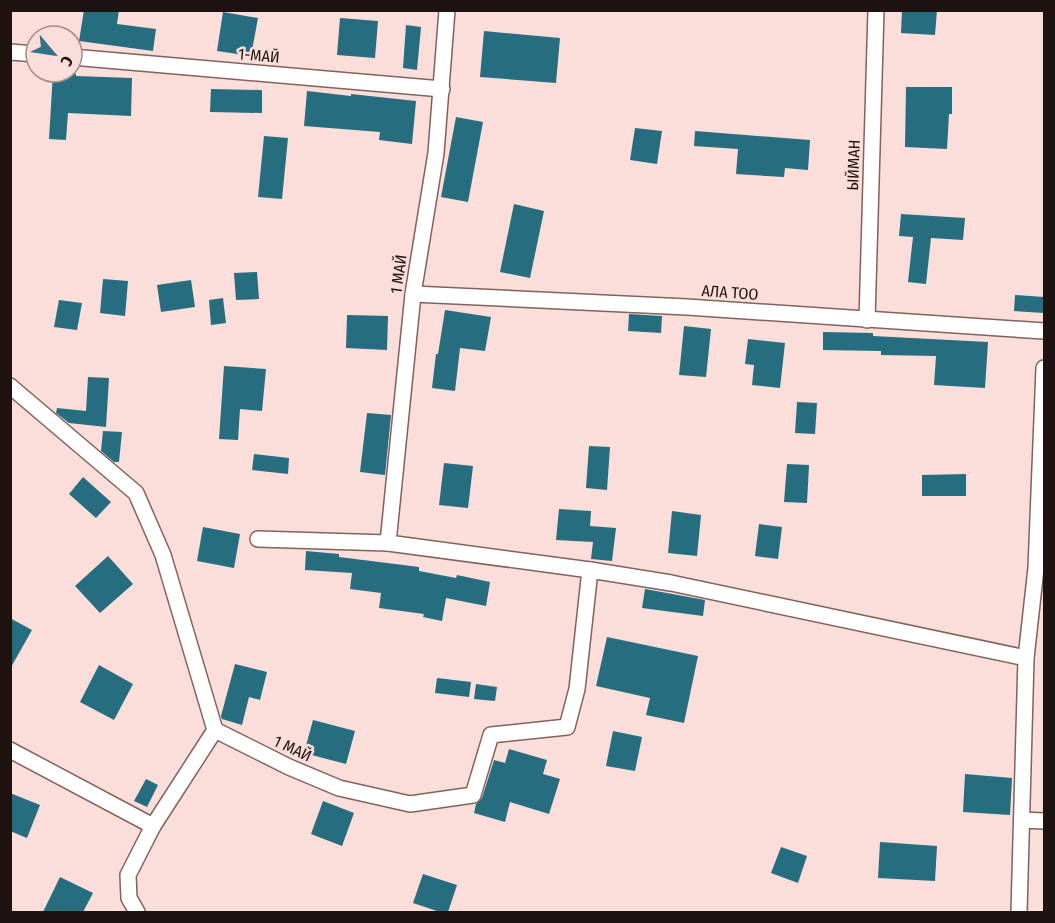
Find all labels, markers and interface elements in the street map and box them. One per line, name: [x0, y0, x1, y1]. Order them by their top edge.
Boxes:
north arrow: [24, 24, 84, 84]
street label: 1-МАЙ: [237, 44, 281, 67]
text: С: [56, 53, 77, 70]
street label: ЫЙМАН: [843, 139, 864, 191]
street label: 1 МАЙ: [386, 253, 411, 295]
street label: АЛА ТОО: [701, 281, 759, 304]
street label: 1 МАЙ: [271, 731, 315, 765]

